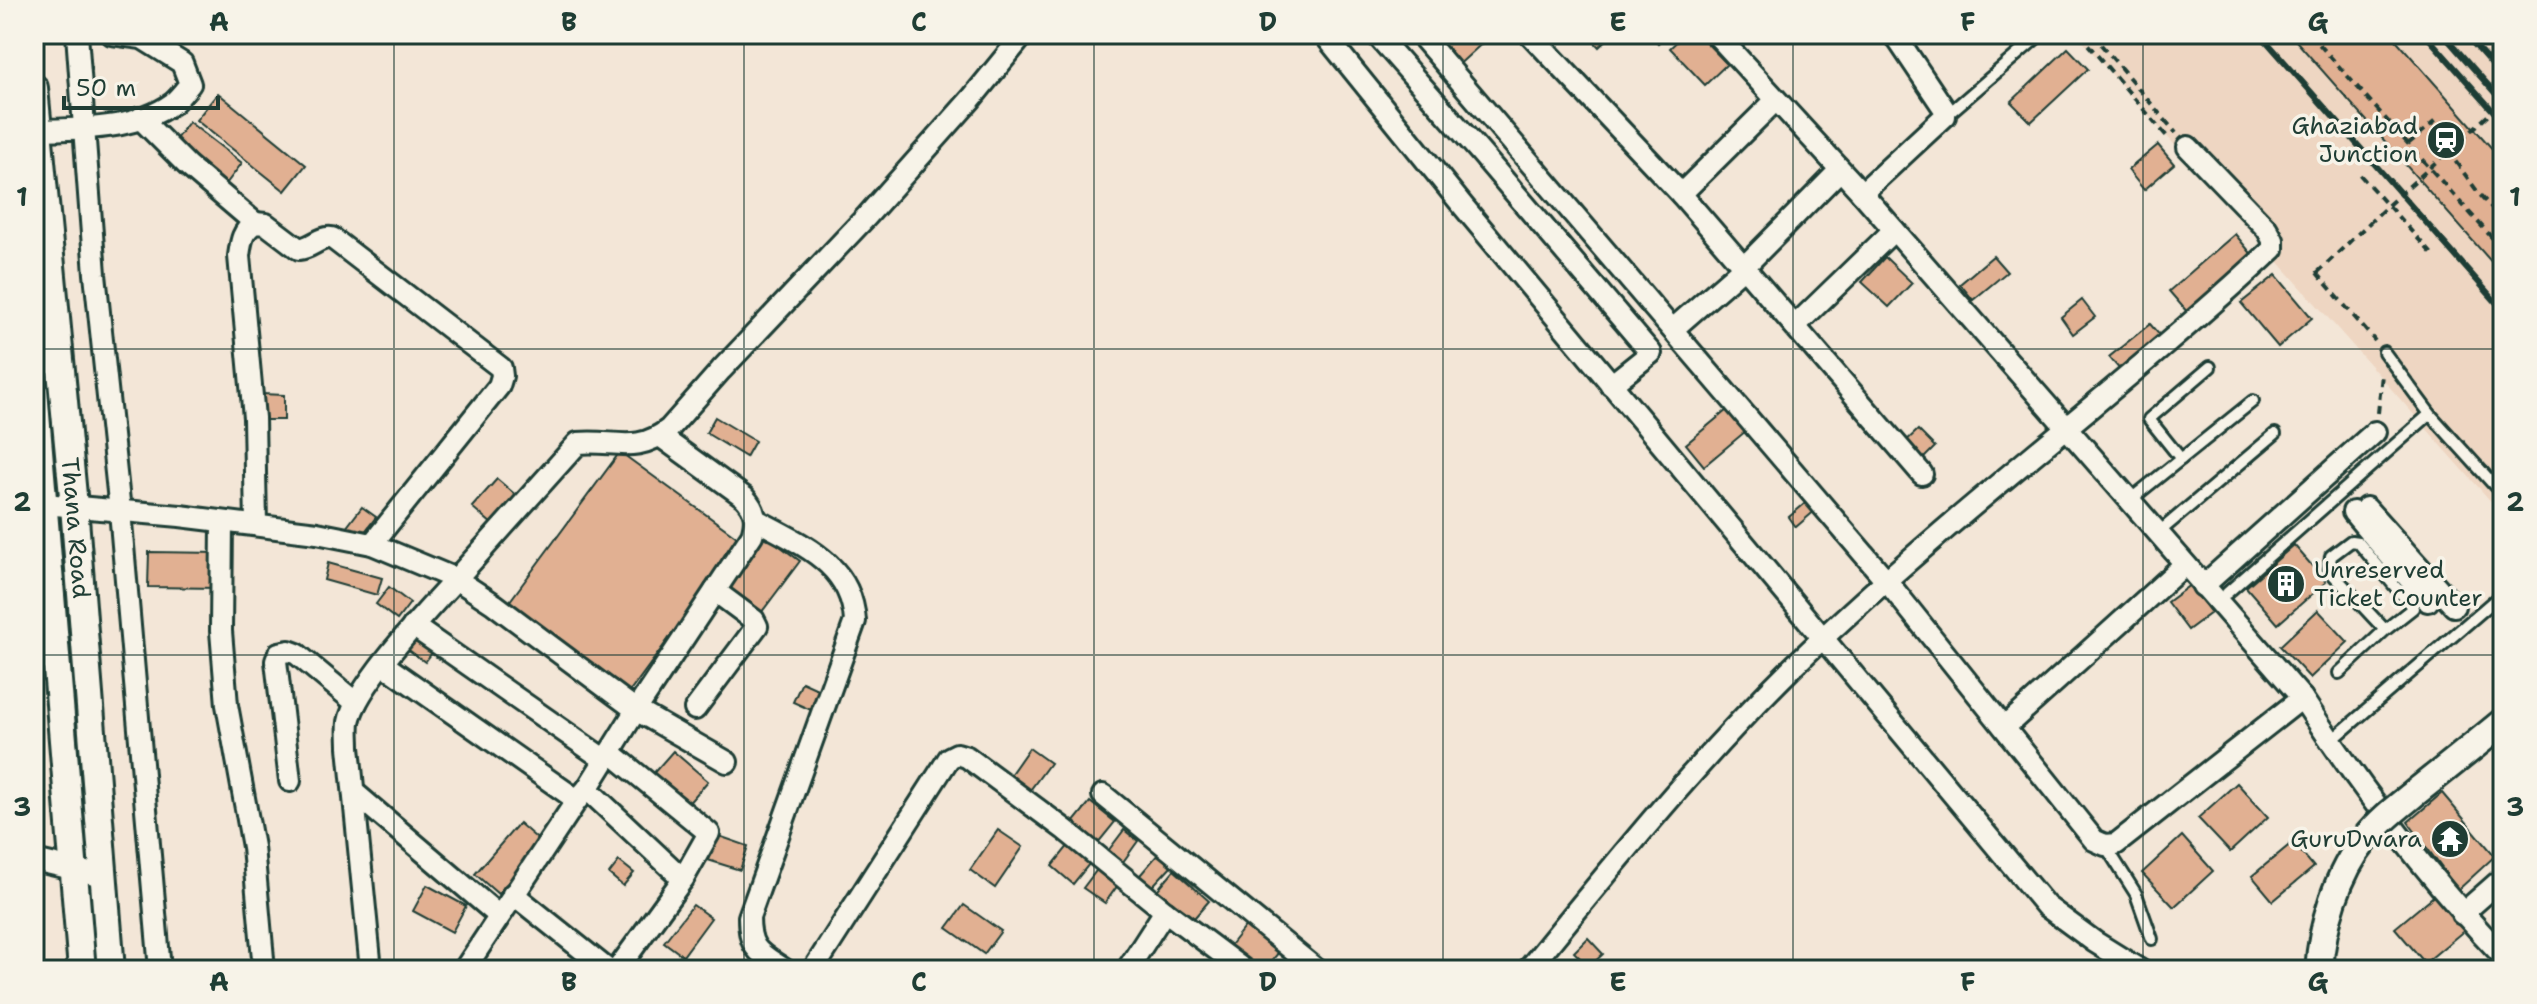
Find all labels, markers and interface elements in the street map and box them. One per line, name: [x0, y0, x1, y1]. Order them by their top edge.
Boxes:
text: A: [209, 4, 229, 39]
text: B: [561, 4, 577, 39]
text: C: [911, 4, 927, 39]
text: D: [1259, 4, 1277, 39]
text: E: [1609, 4, 1627, 39]
text: F: [1960, 4, 1976, 39]
text: G: [2308, 4, 2329, 39]
scale bar: [64, 60, 218, 110]
text: 50 m: [76, 72, 136, 104]
place label: Ghaziabad Junction: [2291, 110, 2418, 170]
station icon: Ghaziabad Junction: [2425, 119, 2467, 161]
text: 1: [16, 179, 28, 214]
text: 1: [2509, 179, 2521, 214]
street label: Thana Road: [53, 456, 97, 600]
text: 2: [13, 484, 31, 519]
text: 2: [2506, 484, 2524, 519]
place label: Unreserved Ticket Counter: [2314, 554, 2483, 614]
building icon: Unreserved Ticket Counter: [2265, 563, 2307, 605]
text: 3: [13, 789, 31, 824]
text: 3: [2506, 789, 2524, 824]
temple icon: GuruDwara: [2429, 818, 2471, 860]
place label: GuruDwara: [2290, 823, 2422, 855]
text: A: [209, 964, 229, 999]
text: B: [561, 964, 577, 999]
text: C: [911, 964, 927, 999]
text: D: [1259, 964, 1277, 999]
text: E: [1609, 964, 1627, 999]
text: F: [1960, 964, 1976, 999]
text: G: [2308, 964, 2329, 999]

